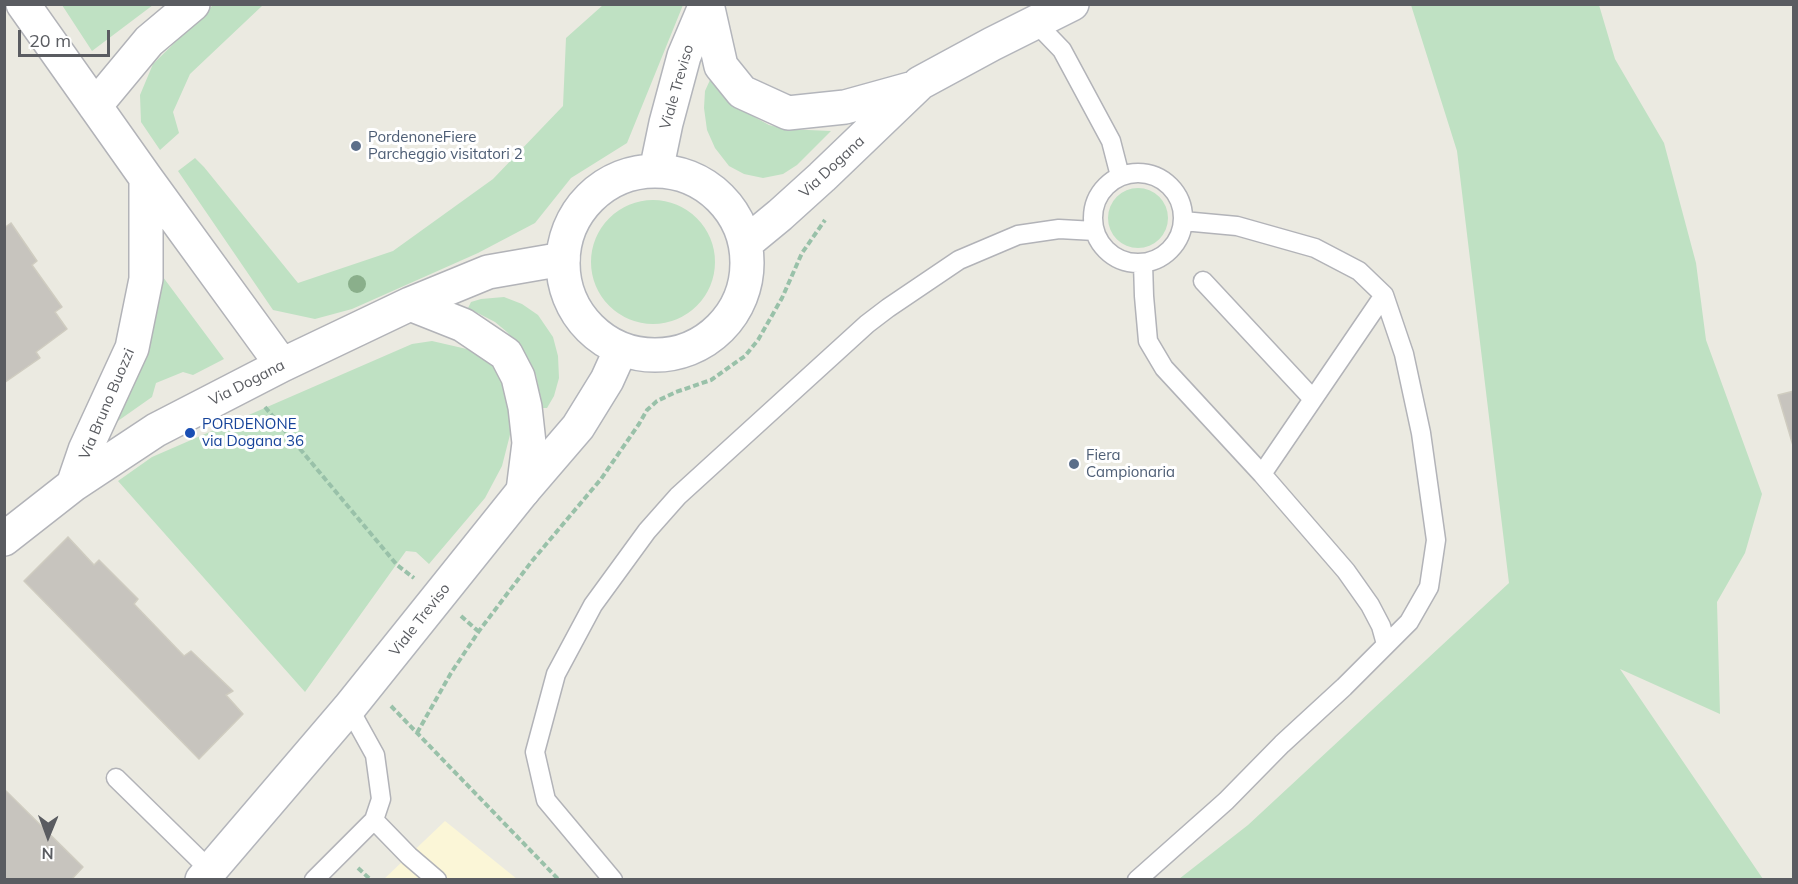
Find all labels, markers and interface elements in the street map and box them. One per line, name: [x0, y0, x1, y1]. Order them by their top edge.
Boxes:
scale bar: [21, 18, 112, 56]
text: 20 m: [29, 29, 71, 52]
street label: Viale Treviso: [656, 42, 698, 132]
place label: PordenoneFiere Parcheggio visitatori 2: [368, 128, 523, 163]
street label: Via Dogana: [796, 132, 868, 202]
marker: PordenoneFiere Parcheggio visitatori 2: [349, 139, 363, 153]
street label: Via Bruno Buozzi: [75, 346, 139, 462]
street label: Via Dogana: [206, 356, 288, 410]
place label: PORDENONE via Dogana 36: [202, 415, 304, 450]
marker: PORDENONE via Dogana 36: [183, 426, 197, 440]
place label: Fiera Campionaria: [1086, 446, 1175, 481]
marker: Fiera Campionaria: [1067, 457, 1081, 471]
street label: Viale Treviso: [386, 580, 454, 660]
north arrow: [18, 806, 78, 866]
text: N: [41, 844, 54, 864]

